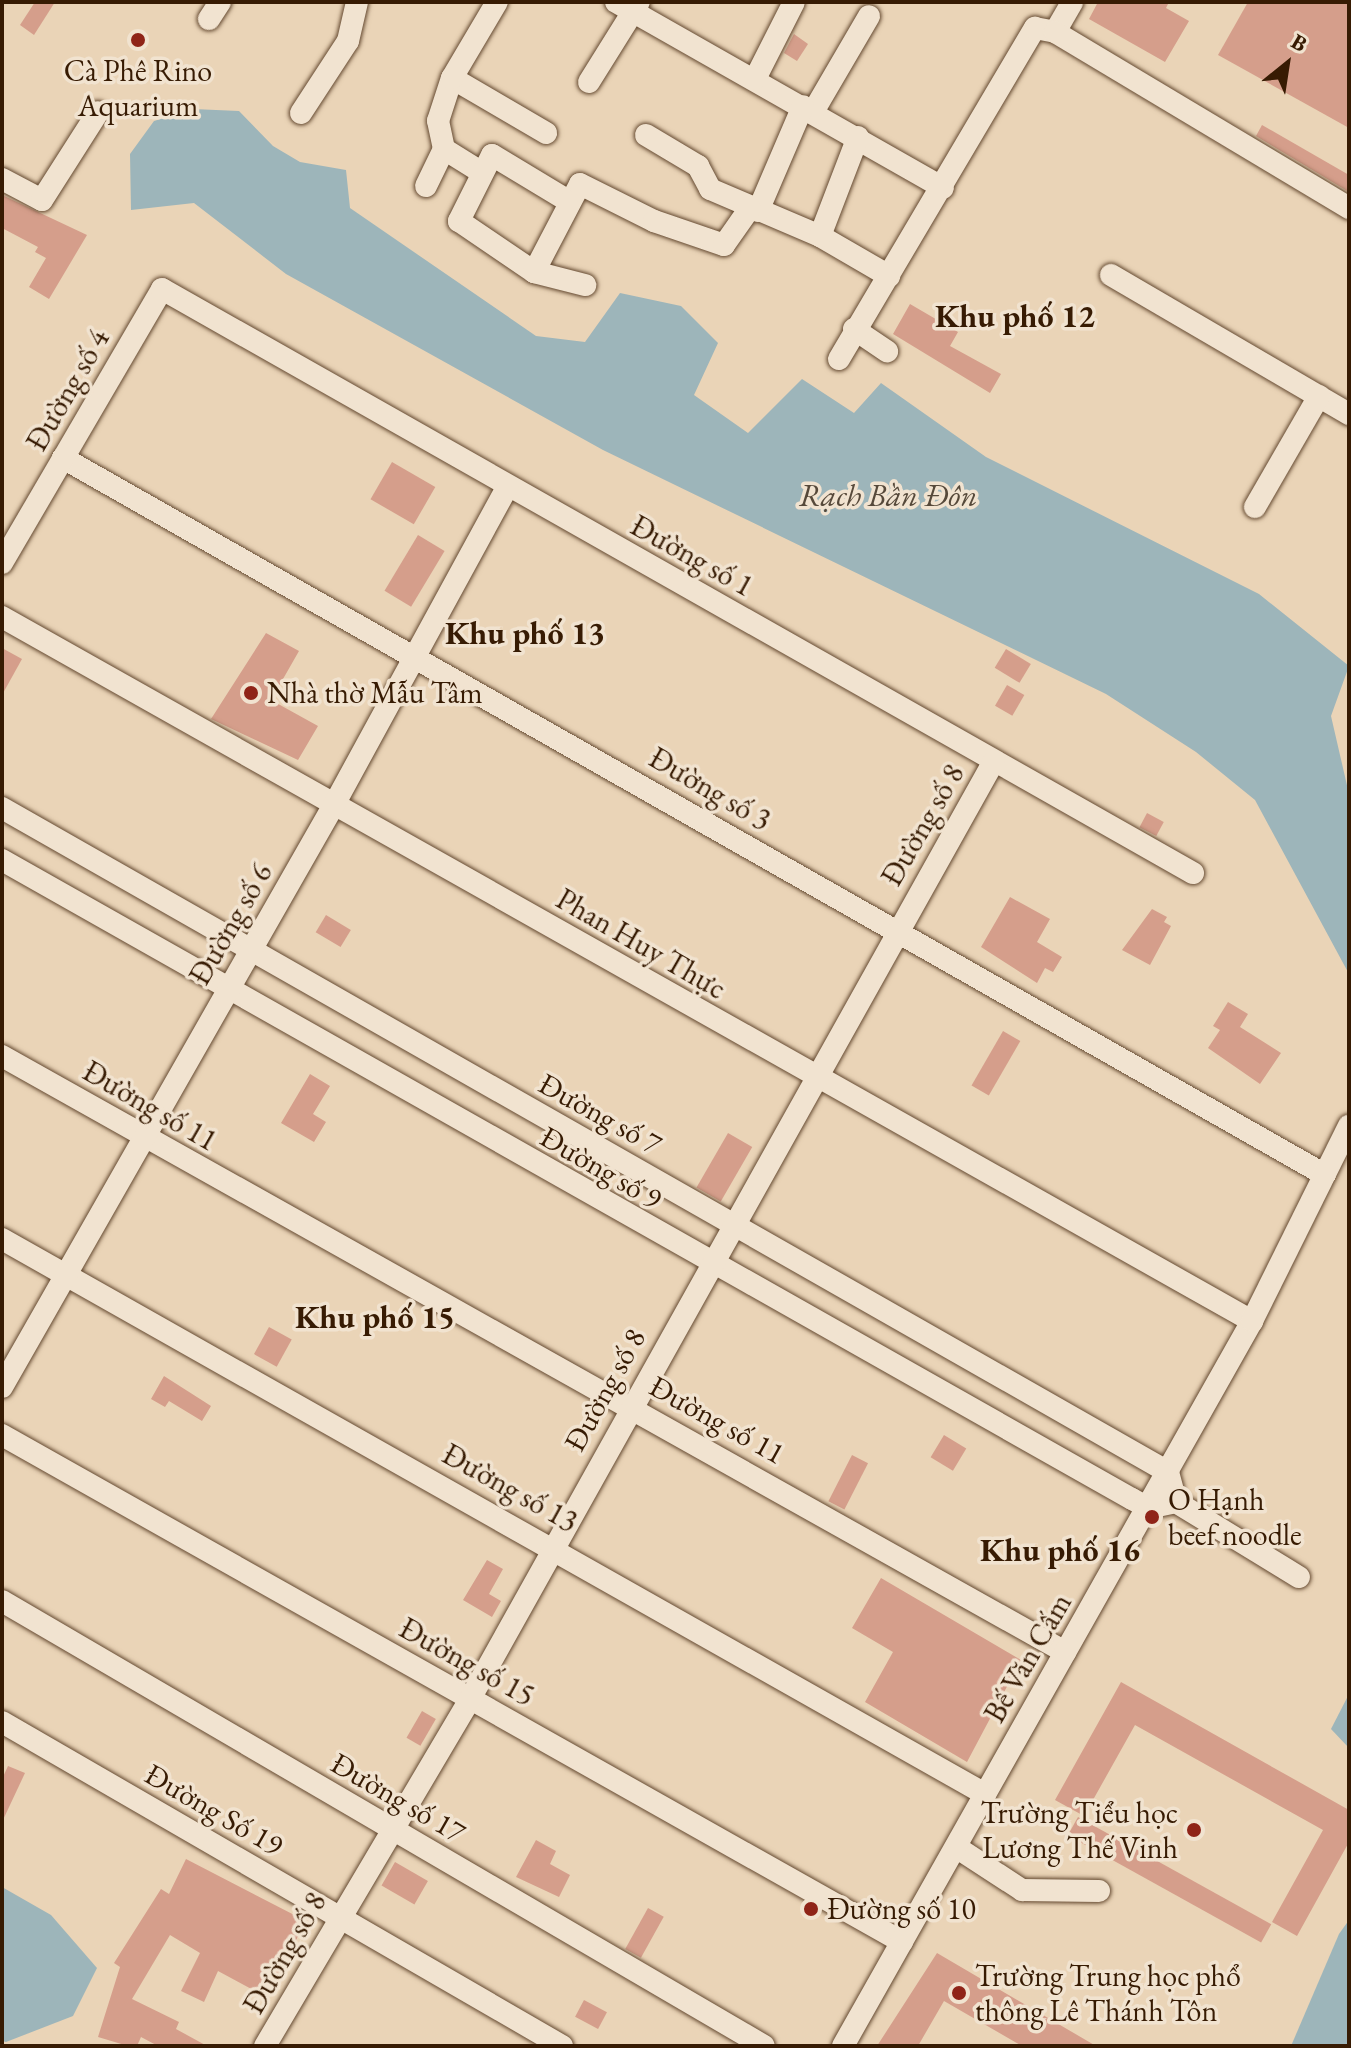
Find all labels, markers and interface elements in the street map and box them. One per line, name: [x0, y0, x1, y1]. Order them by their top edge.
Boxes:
north arrow: [1247, 24, 1327, 104]
text: B: [1286, 27, 1312, 59]
marker: Cà Phê Rino Aquarium: [129, 31, 147, 49]
place label: Cà Phê Rino Aquarium: [64, 53, 212, 124]
district label: Khu phố 12: [935, 297, 1095, 335]
street label: Đường số 4: [19, 323, 117, 457]
water label: Rạch Bần Đôn: [799, 476, 977, 514]
street label: Đường số 1: [624, 508, 760, 604]
district label: Khu phố 13: [445, 614, 605, 652]
place label: Nhà thờ Mẫu Tâm: [267, 675, 483, 711]
marker: Nhà thờ Mẫu Tâm: [242, 684, 260, 702]
street label: Đường số 3: [643, 740, 777, 838]
street label: Đường số 8: [874, 758, 972, 892]
street label: Đường số 6: [182, 857, 280, 991]
street label: Phan Huy Thực: [550, 881, 732, 1007]
street label: Đường số 11: [77, 1053, 223, 1159]
street label: Đường số 7: [532, 1066, 668, 1162]
street label: Đường số 9: [534, 1119, 668, 1217]
district label: Khu phố 15: [295, 1298, 455, 1336]
street label: Đường số 8: [557, 1322, 653, 1458]
street label: Đường số 11: [643, 1368, 791, 1472]
street label: Đường số 13: [436, 1436, 584, 1540]
place label: O Hạnh beef noodle: [1168, 1482, 1302, 1552]
marker: O Hạnh beef noodle: [1143, 1508, 1161, 1526]
district label: Khu phố 16: [980, 1531, 1140, 1569]
street label: Bế Văn Cấm: [977, 1587, 1079, 1729]
street label: Đường số 15: [393, 1610, 541, 1714]
street label: Đường số 17: [325, 1745, 471, 1851]
street label: Đường Số 19: [139, 1756, 289, 1864]
place label: Trường Tiểu học Lương Thế Vinh: [981, 1795, 1178, 1866]
marker: Trường Tiểu học Lương Thế Vinh: [1185, 1821, 1203, 1839]
street label: Đường số 8: [236, 1886, 334, 2020]
place label: Đường số 10: [827, 1891, 976, 1927]
marker: Đường số 10: [802, 1900, 820, 1918]
place label: Trường Trung học phổ thông Lê Thánh Tôn: [975, 1958, 1241, 2028]
marker: Trường Trung học phổ thông Lê Thánh Tôn: [950, 1984, 968, 2002]

